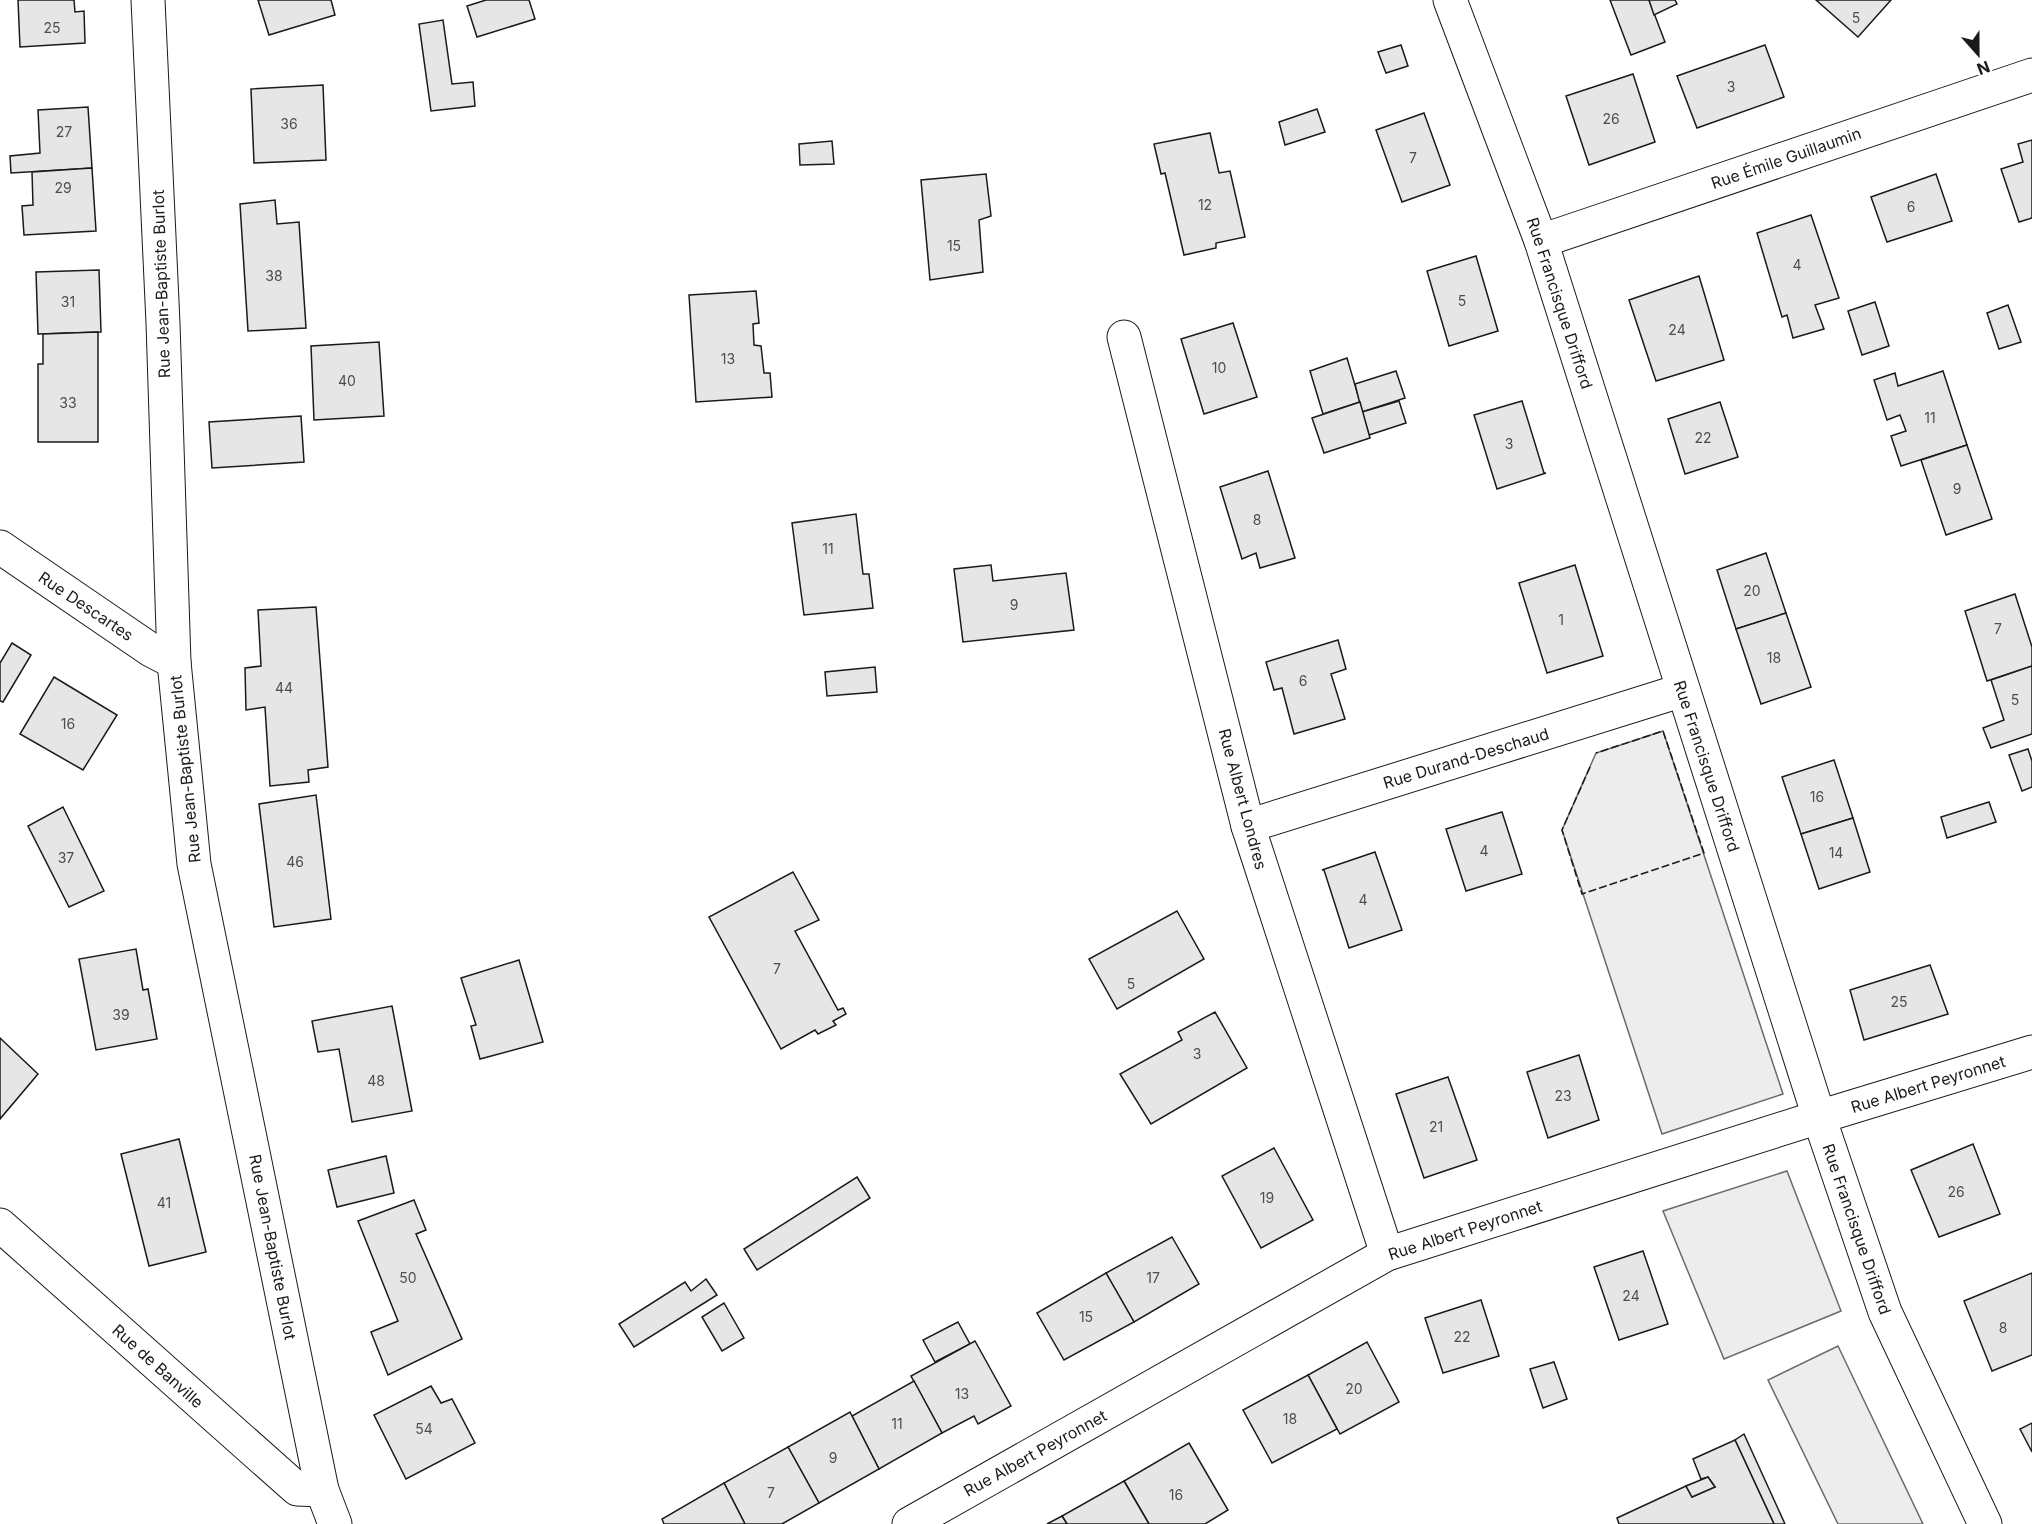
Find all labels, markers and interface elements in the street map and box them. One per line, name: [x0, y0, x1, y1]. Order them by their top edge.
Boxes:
house number: 5: [1852, 9, 1860, 26]
house number: 25: [43, 19, 61, 36]
north arrow: [1948, 24, 2008, 84]
text: N: [1974, 56, 1993, 80]
house number: 3: [1727, 78, 1735, 95]
house number: 26: [1602, 110, 1620, 127]
house number: 36: [280, 115, 298, 132]
house number: 27: [56, 123, 72, 140]
street label: Rue Émile Guillaumin: [1708, 123, 1864, 193]
house number: 7: [1409, 149, 1417, 166]
house number: 29: [54, 179, 72, 196]
street label: Rue Jean-Baptiste Burlot: [148, 189, 174, 379]
house number: 12: [1198, 196, 1212, 213]
house number: 6: [1907, 198, 1915, 215]
street label: Rue Francisque Drifford: [1523, 215, 1597, 391]
house number: 15: [947, 237, 961, 254]
house number: 4: [1792, 256, 1802, 273]
house number: 38: [265, 267, 283, 284]
house number: 5: [1458, 292, 1466, 309]
house number: 31: [61, 293, 75, 310]
house number: 24: [1668, 321, 1686, 338]
house number: 13: [721, 350, 735, 367]
house number: 10: [1212, 359, 1226, 376]
house number: 40: [338, 372, 356, 389]
house number: 33: [59, 394, 77, 411]
house number: 11: [1924, 409, 1936, 426]
house number: 22: [1694, 429, 1712, 446]
house number: 3: [1505, 435, 1513, 452]
house number: 9: [1953, 480, 1961, 497]
house number: 8: [1253, 511, 1261, 528]
house number: 11: [822, 540, 834, 557]
street label: Rue Descartes: [35, 567, 137, 645]
house number: 20: [1743, 582, 1761, 599]
house number: 9: [1010, 596, 1018, 613]
house number: 1: [1558, 611, 1564, 628]
house number: 7: [1994, 620, 2002, 637]
house number: 18: [1767, 649, 1781, 666]
house number: 6: [1299, 672, 1307, 689]
street label: Rue Jean-Baptiste Burlot: [165, 674, 205, 864]
street label: Rue Francisque Drifford: [1670, 678, 1744, 854]
house number: 44: [275, 679, 293, 696]
house number: 5: [2011, 691, 2019, 708]
house number: 16: [61, 715, 75, 732]
street label: Rue Durand-Deschaud: [1381, 723, 1551, 793]
street label: Rue Albert Londres: [1215, 726, 1271, 872]
house number: 16: [1810, 788, 1824, 805]
house number: 4: [1479, 842, 1489, 859]
house number: 14: [1829, 844, 1843, 861]
house number: 37: [58, 849, 74, 866]
house number: 46: [286, 853, 304, 870]
house number: 4: [1358, 891, 1368, 908]
house number: 7: [773, 960, 781, 977]
house number: 5: [1127, 975, 1135, 992]
house number: 25: [1890, 993, 1908, 1010]
house number: 39: [112, 1006, 130, 1023]
house number: 3: [1193, 1045, 1201, 1062]
street label: Rue Albert Peyronnet: [1848, 1051, 2008, 1117]
house number: 48: [367, 1072, 385, 1089]
house number: 23: [1554, 1087, 1572, 1104]
house number: 21: [1429, 1118, 1443, 1135]
street label: Rue Francisque Drifford: [1818, 1141, 1896, 1317]
street label: Rue Jean-Baptiste Burlot: [245, 1153, 301, 1341]
house number: 26: [1947, 1183, 1965, 1200]
house number: 19: [1260, 1189, 1274, 1206]
house number: 41: [157, 1194, 171, 1211]
street label: Rue Albert Peyronnet: [1386, 1196, 1544, 1264]
house number: 50: [399, 1269, 417, 1286]
house number: 17: [1146, 1269, 1160, 1286]
house number: 24: [1622, 1287, 1640, 1304]
house number: 15: [1079, 1308, 1093, 1325]
house number: 8: [1999, 1319, 2007, 1336]
street label: Rue de Banville: [108, 1320, 208, 1412]
house number: 22: [1453, 1328, 1471, 1345]
house number: 20: [1345, 1380, 1363, 1397]
house number: 13: [955, 1385, 969, 1402]
street label: Rue Albert Peyronnet: [960, 1405, 1110, 1501]
house number: 18: [1283, 1410, 1297, 1427]
house number: 11: [891, 1415, 903, 1432]
house number: 54: [415, 1420, 433, 1437]
house number: 9: [829, 1449, 837, 1466]
house number: 7: [767, 1484, 775, 1501]
house number: 16: [1169, 1486, 1183, 1503]

